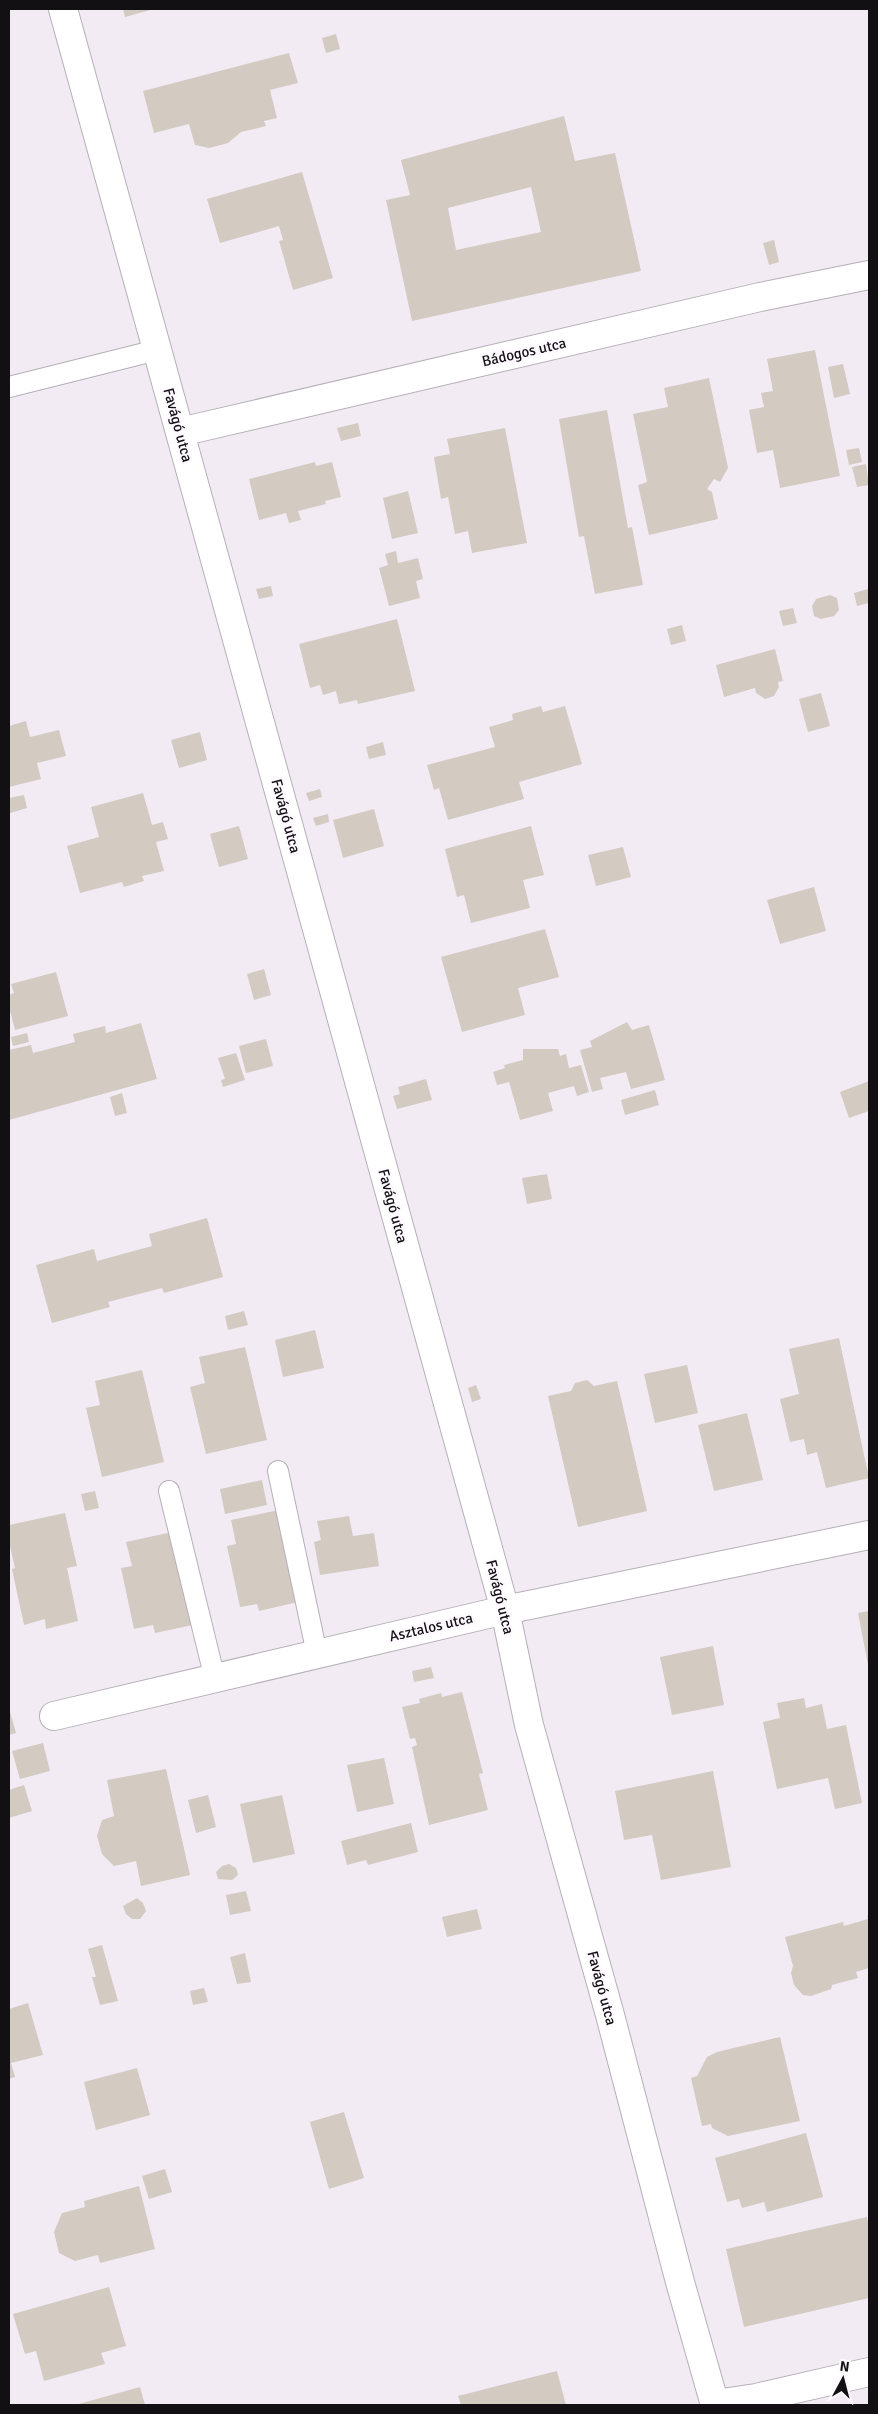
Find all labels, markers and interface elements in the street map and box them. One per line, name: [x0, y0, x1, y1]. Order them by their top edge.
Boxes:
street label: Bádogos utca: [480, 334, 568, 370]
street label: Favágó utca: [159, 386, 197, 464]
street label: Favágó utca: [267, 777, 305, 855]
street label: Favágó utca: [374, 1167, 412, 1245]
street label: Favágó utca: [482, 1558, 518, 1636]
street label: Asztalos utca: [387, 1609, 475, 1645]
street label: Favágó utca: [583, 1949, 621, 2027]
north arrow: [818, 2354, 868, 2404]
text: N: [839, 2358, 850, 2376]

